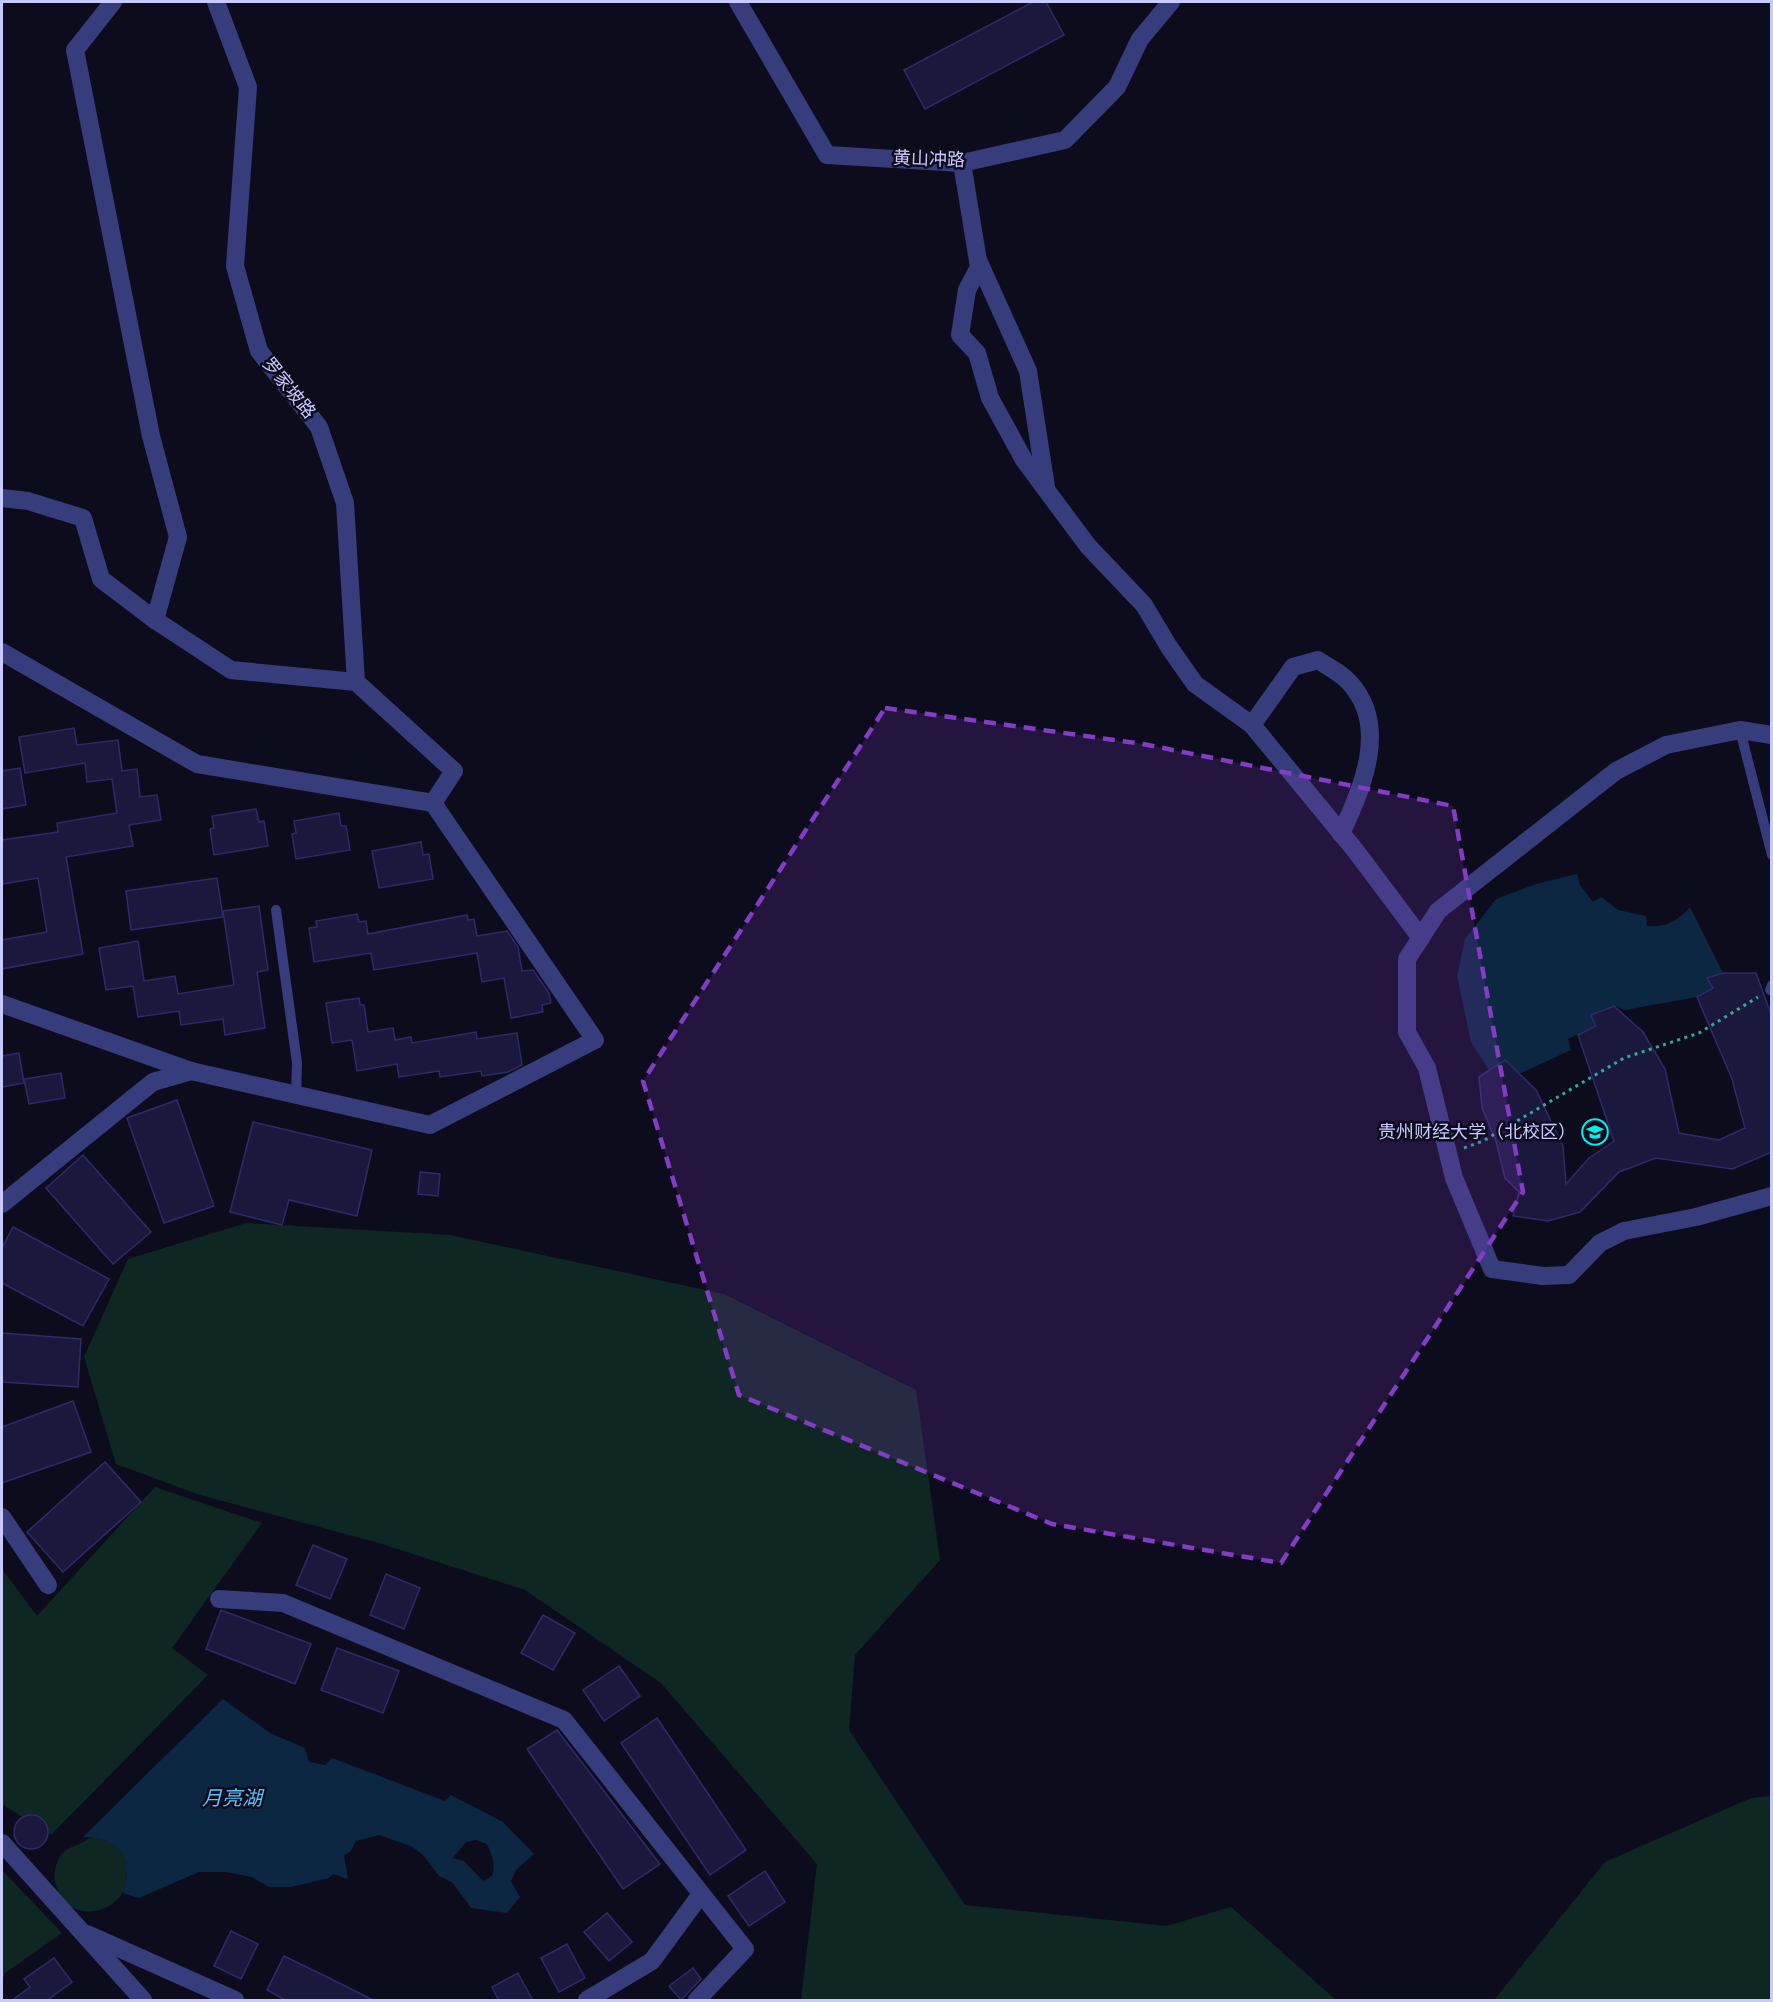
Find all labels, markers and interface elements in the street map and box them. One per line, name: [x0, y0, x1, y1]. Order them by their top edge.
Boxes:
street label: 黄山冲路: [893, 145, 965, 172]
street label: 罗家坡路: [257, 352, 322, 424]
school or university icon: 贵州财经大学（北校区）: [1580, 1117, 1610, 1147]
place label: 贵州财经大学（北校区）: [1378, 1119, 1576, 1144]
water label: 月亮湖: [202, 1784, 265, 1812]

